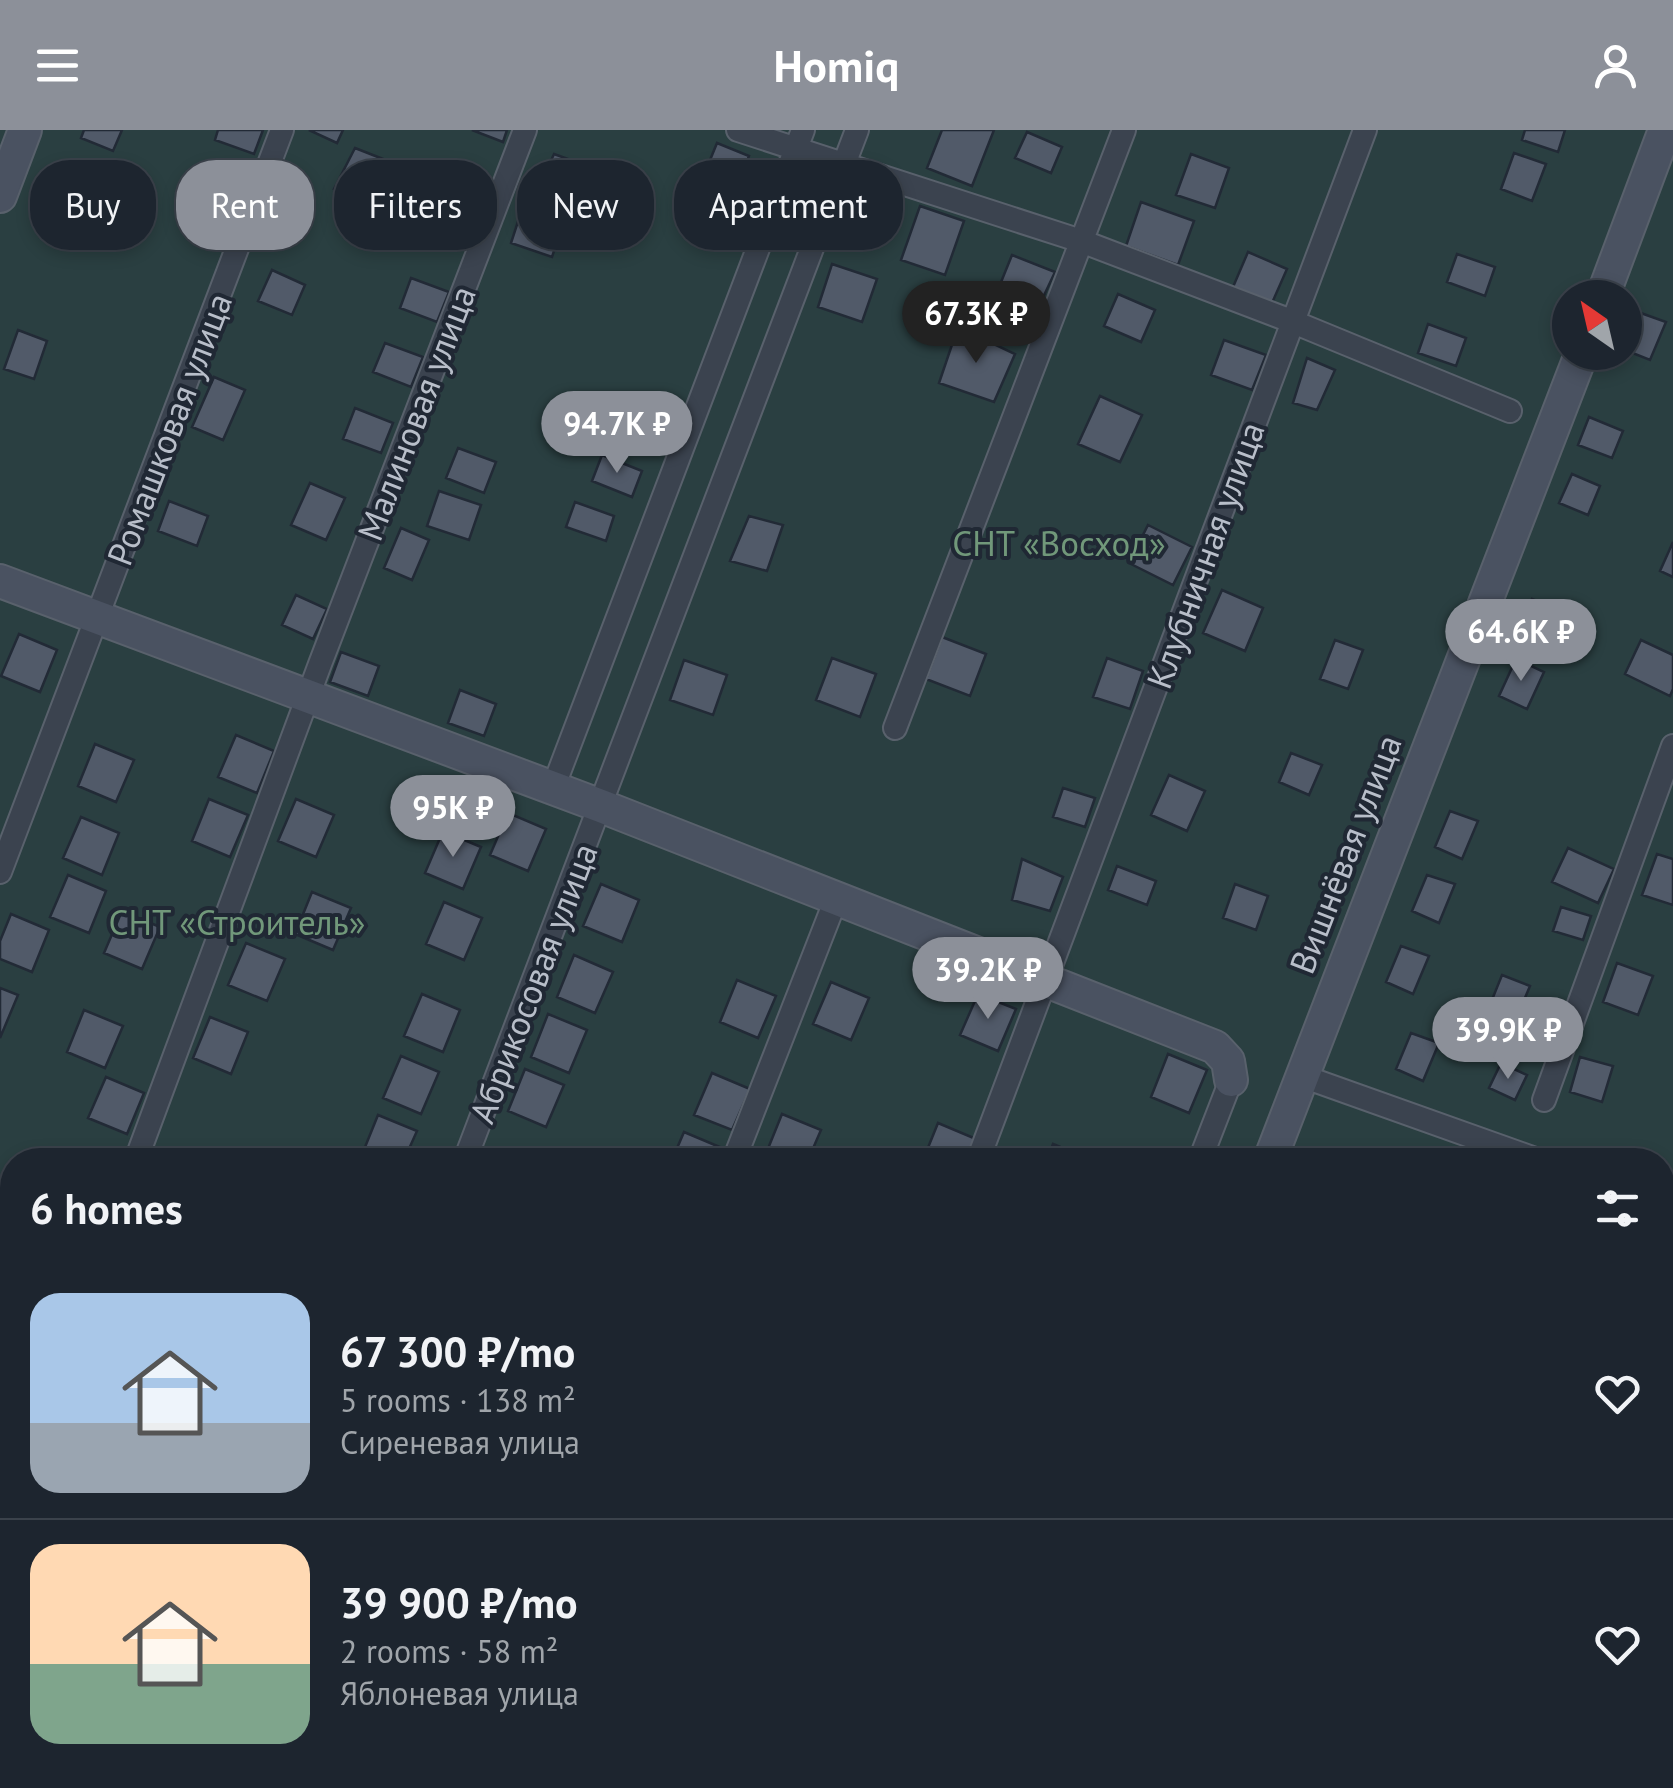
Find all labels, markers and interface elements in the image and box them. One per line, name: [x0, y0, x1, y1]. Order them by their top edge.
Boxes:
text: Homiq: [774, 36, 899, 94]
icon: menu: [30, 38, 85, 93]
icon: person: [1588, 38, 1643, 93]
chip: Buy: [30, 160, 156, 250]
chip: Rent: [176, 160, 314, 250]
chip: Filters: [334, 160, 497, 250]
chip: New: [517, 160, 654, 250]
chip: Apartment: [674, 160, 903, 250]
street label: Малиновая улица: [346, 279, 486, 547]
north arrow: [1552, 280, 1642, 370]
map controls: [1552, 280, 1642, 370]
pin: 67.3K ₽: [884, 281, 1068, 366]
street label: Ромашковая улица: [96, 286, 242, 572]
text: 67.3K ₽: [924, 292, 1028, 334]
pin: 94.7K ₽: [525, 391, 709, 476]
text: 94.7K ₽: [563, 402, 671, 444]
street label: Клубничная улица: [1135, 415, 1275, 695]
park label: СНТ «Восход»: [952, 520, 1166, 566]
pin: 64.6K ₽: [1429, 599, 1613, 684]
text: 64.6K ₽: [1467, 610, 1575, 652]
street label: Вишнёвая улица: [1278, 728, 1412, 980]
pin: 95K ₽: [383, 775, 523, 860]
text: 95K ₽: [412, 786, 494, 828]
street label: Абрикосовая улица: [458, 837, 608, 1129]
park label: СНТ «Строитель»: [108, 899, 366, 945]
pin: 39.2K ₽: [896, 937, 1080, 1022]
text: 39.2K ₽: [934, 948, 1042, 990]
pin: 39.9K ₽: [1416, 997, 1600, 1082]
text: 39.9K ₽: [1454, 1008, 1562, 1050]
text: 6 homes: [30, 1181, 183, 1236]
icon: filters: [1590, 1181, 1645, 1236]
text: 67 300 ₽/mo: [340, 1324, 575, 1379]
icon: home: [110, 1333, 230, 1453]
icon: heart: [1590, 1366, 1645, 1421]
text: 5 rooms · 138 m²: [340, 1379, 576, 1421]
text: Сиреневая улица: [340, 1421, 580, 1463]
text: 39 900 ₽/mo: [340, 1575, 578, 1630]
icon: home: [110, 1584, 230, 1704]
icon: heart: [1590, 1617, 1645, 1672]
text: 2 rooms · 58 m²: [340, 1630, 558, 1672]
text: Яблоневая улица: [340, 1672, 579, 1714]

